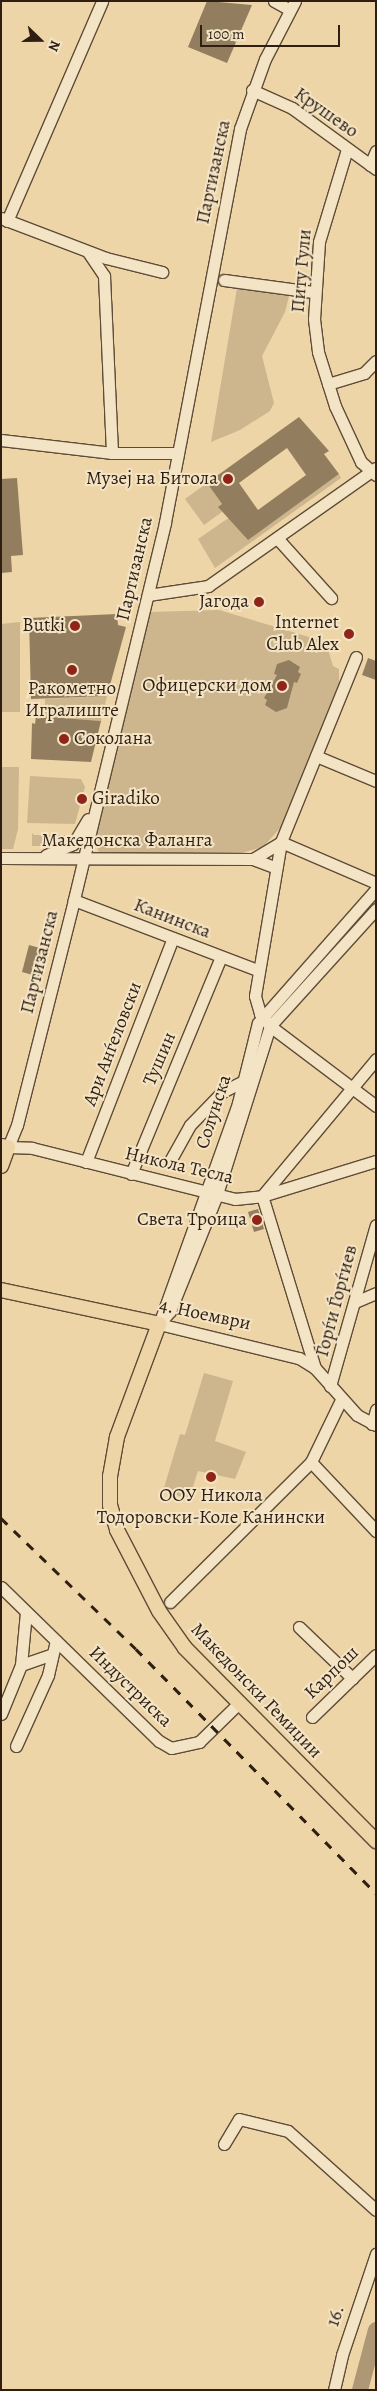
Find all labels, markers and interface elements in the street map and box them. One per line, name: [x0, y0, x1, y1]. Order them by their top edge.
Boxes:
north arrow: [15, 15, 65, 65]
scale bar: [202, 15, 342, 47]
text: 100 m: [208, 24, 245, 44]
text: N: [44, 38, 65, 54]
street label: Крушево: [290, 83, 362, 143]
street label: Партизанска: [192, 118, 236, 226]
street label: Питу Гули: [287, 228, 317, 314]
place label: Музеј на Битола: [86, 468, 218, 490]
marker: Музеј на Битола: [222, 473, 234, 485]
street label: Партизанска: [112, 515, 158, 623]
place label: Јагода: [199, 591, 249, 613]
marker: Јагода: [253, 596, 265, 608]
place label: Internet Club Alex: [266, 612, 339, 656]
place label: Butki: [22, 615, 65, 637]
marker: Butki: [69, 620, 81, 632]
marker: Internet Club Alex: [343, 628, 355, 640]
marker: Ракометно Игралиште: [66, 664, 78, 676]
place label: Офицерски дом: [142, 675, 272, 697]
place label: Ракометно Игралиште: [25, 678, 119, 722]
marker: Офицерски дом: [276, 680, 288, 692]
place label: Соколана: [74, 728, 152, 750]
marker: Соколана: [58, 733, 70, 745]
place label: Giradiko: [92, 788, 160, 810]
marker: Giradiko: [76, 793, 88, 805]
street label: Македонска Фаланга: [41, 830, 213, 852]
street label: Канинска: [130, 894, 214, 944]
street label: Партизанска: [16, 908, 64, 1016]
street label: Ари Анѓеловски: [79, 979, 147, 1109]
street label: Тушин: [139, 1029, 181, 1089]
street label: Солунска: [191, 1072, 237, 1152]
street label: Никола Тесла: [123, 1142, 235, 1190]
place label: Света Троица: [137, 1209, 247, 1231]
marker: Света Троица: [251, 1214, 263, 1226]
street label: Ѓорѓи Ѓорѓиев: [311, 1243, 363, 1359]
street label: 4. Ноември: [157, 1294, 253, 1336]
marker: ООУ Никола Тодоровски-Коле Канински: [205, 1471, 217, 1483]
place label: ООУ Никола Тодоровски-Коле Канински: [97, 1485, 325, 1529]
street label: Македонски Гемиџии: [186, 1619, 326, 1763]
street label: Индустриска: [84, 1642, 176, 1732]
street label: Карпош: [300, 1642, 364, 1704]
street label: 16.: [322, 2302, 350, 2330]

